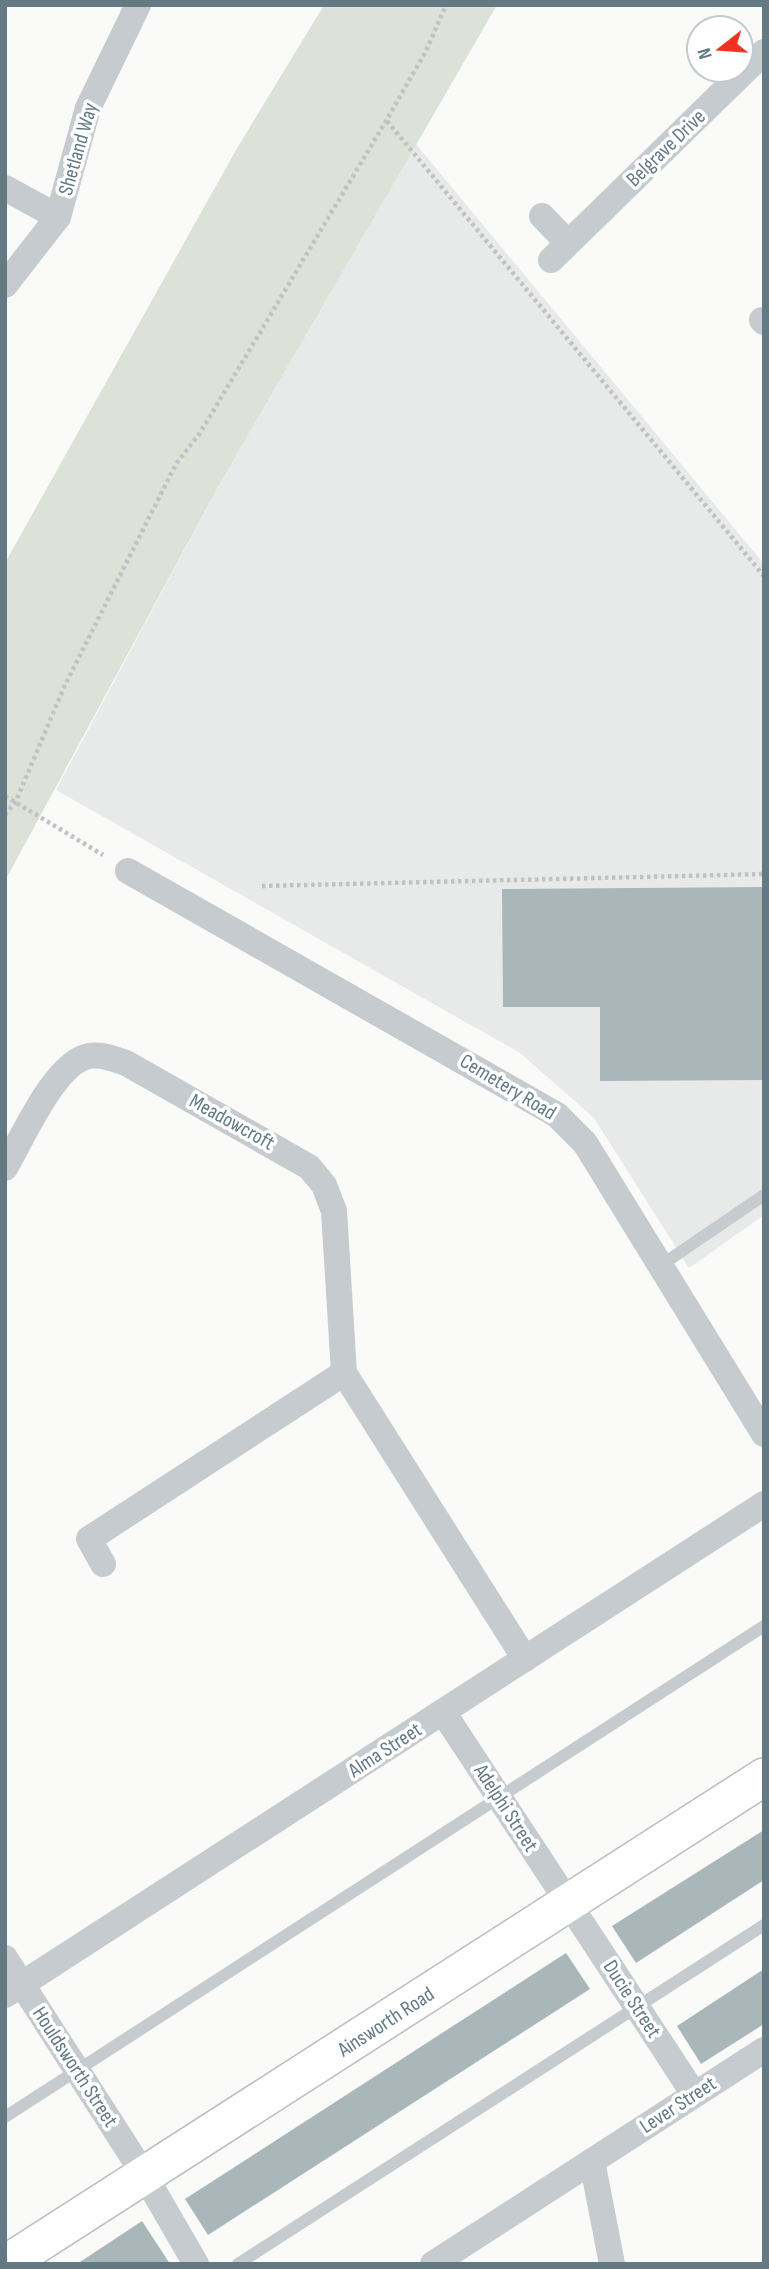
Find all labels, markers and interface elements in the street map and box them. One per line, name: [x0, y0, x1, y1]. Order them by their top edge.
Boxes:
north arrow: [685, 14, 755, 84]
text: N: [693, 45, 718, 62]
street label: Shetland Way: [53, 100, 103, 198]
street label: Belgrave Drive: [621, 104, 711, 192]
street label: Cemetery Road: [455, 1049, 561, 1125]
street label: Meadowcroft: [185, 1088, 279, 1156]
street label: Alma Street: [343, 1717, 426, 1783]
street label: Adelphi Street: [468, 1759, 543, 1856]
street label: Ducie Street: [598, 1955, 666, 2043]
street label: Ainsworth Road: [332, 1982, 439, 2063]
street label: Houldsworth Street: [27, 2002, 123, 2132]
street label: Lever Street: [635, 2071, 721, 2139]

